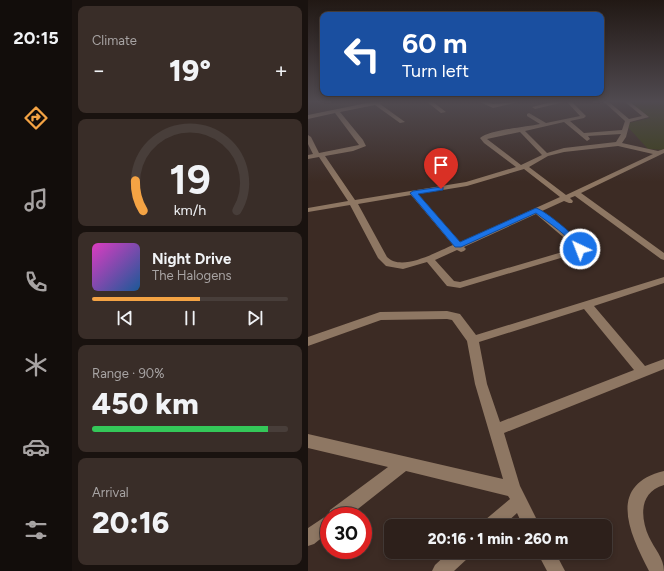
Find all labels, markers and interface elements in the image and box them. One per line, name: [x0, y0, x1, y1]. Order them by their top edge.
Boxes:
text: 60 m: [402, 26, 467, 60]
text: 20:15: [13, 27, 59, 49]
icon: left: [336, 28, 388, 80]
text: Climate: [92, 33, 137, 48]
text: 19°: [169, 52, 211, 89]
text: −: [92, 57, 106, 84]
text: +: [274, 57, 288, 84]
text: Turn left: [402, 60, 469, 82]
icon: directions: [22, 104, 50, 132]
pin: [424, 148, 458, 189]
text: 19: [169, 153, 211, 203]
icon: arrive: [430, 154, 452, 176]
icon: music: [22, 186, 50, 214]
text: km/h: [174, 200, 206, 218]
position arrow: [559, 228, 601, 270]
text: Night Drive: [152, 250, 231, 268]
icon: phone: [22, 268, 50, 296]
text: The Halogens: [152, 268, 232, 283]
icon: previous: [114, 307, 136, 329]
icon: pause: [179, 307, 201, 329]
icon: next: [244, 307, 266, 329]
icon: climate: [22, 351, 50, 379]
text: Range · 90%: [92, 366, 164, 381]
text: 450 km: [92, 385, 199, 422]
icon: car: [22, 433, 50, 461]
text: Arrival: [92, 485, 129, 500]
text: 20:16: [92, 504, 169, 541]
speed limit sign: 30: [320, 507, 372, 559]
icon: filters: [22, 516, 50, 544]
text: 20:16 · 1 min · 260 m: [428, 530, 568, 548]

